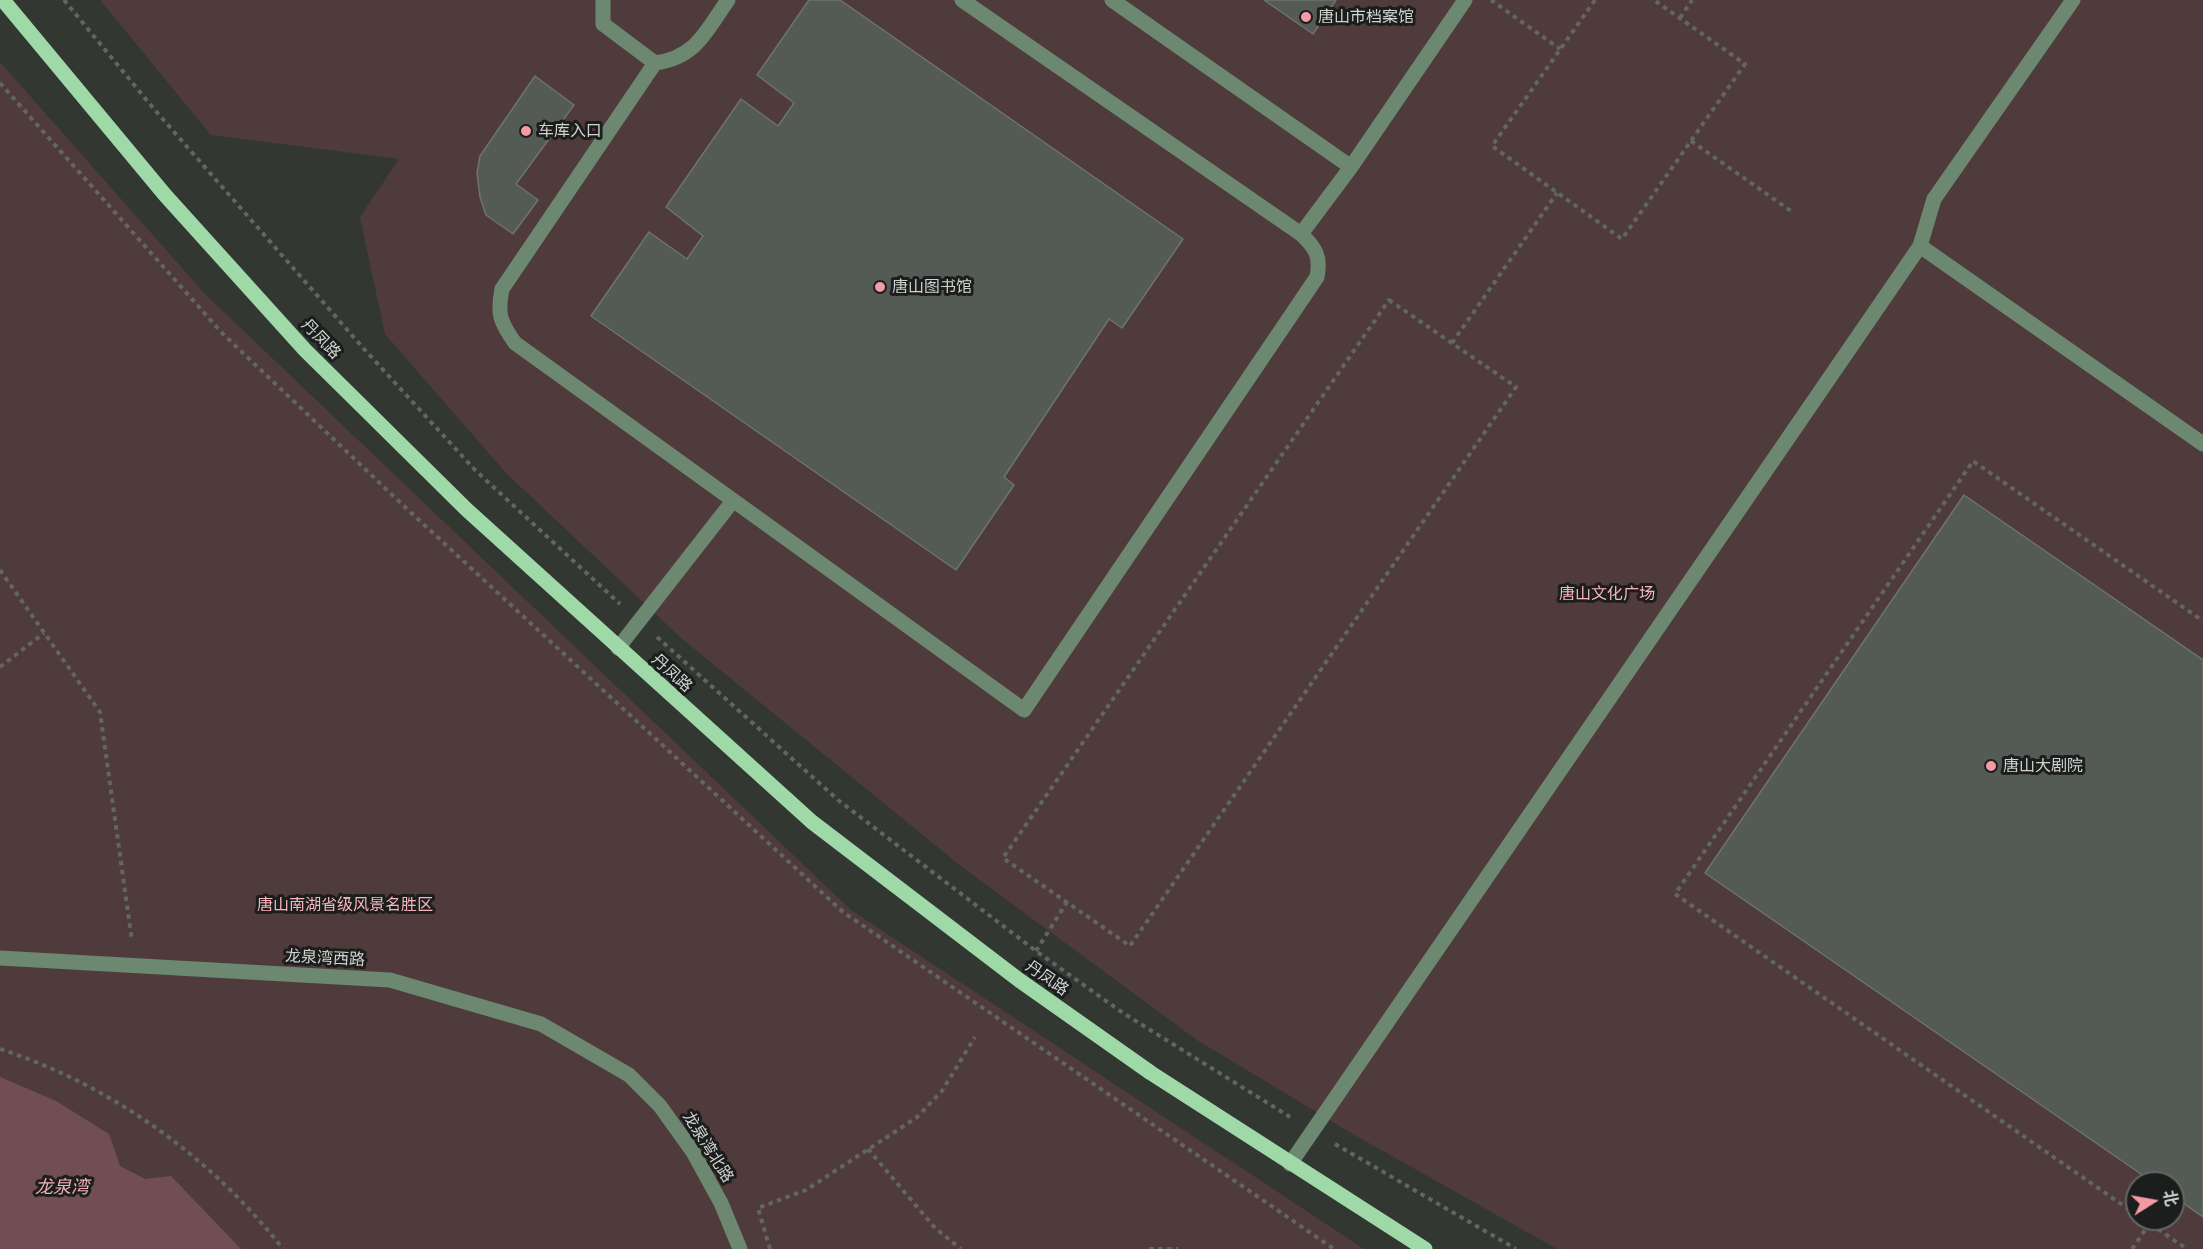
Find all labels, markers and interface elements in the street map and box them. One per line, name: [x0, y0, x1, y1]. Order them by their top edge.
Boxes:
place label: 唐山市档案馆: [1318, 7, 1414, 27]
marker: 唐山市档案馆: [1299, 10, 1313, 24]
place label: 车库入口: [538, 121, 602, 141]
marker: 车库入口: [519, 124, 533, 138]
place label: 唐山图书馆: [892, 277, 972, 297]
marker: 唐山图书馆: [873, 280, 887, 294]
street label: 丹凤路: [297, 315, 345, 363]
park label: 唐山文化广场: [1559, 584, 1655, 604]
street label: 丹凤路: [648, 650, 696, 696]
place label: 唐山大剧院: [2003, 756, 2083, 776]
marker: 唐山大剧院: [1984, 759, 1998, 773]
park label: 唐山南湖省级风景名胜区: [257, 895, 433, 915]
street label: 龙泉湾西路: [285, 946, 365, 970]
street label: 丹凤路: [1022, 956, 1072, 1000]
street label: 龙泉湾北路: [679, 1108, 737, 1186]
north arrow: [2125, 1171, 2185, 1231]
water label: 龙泉湾: [35, 1176, 89, 1198]
text: 北: [2159, 1188, 2182, 1208]

